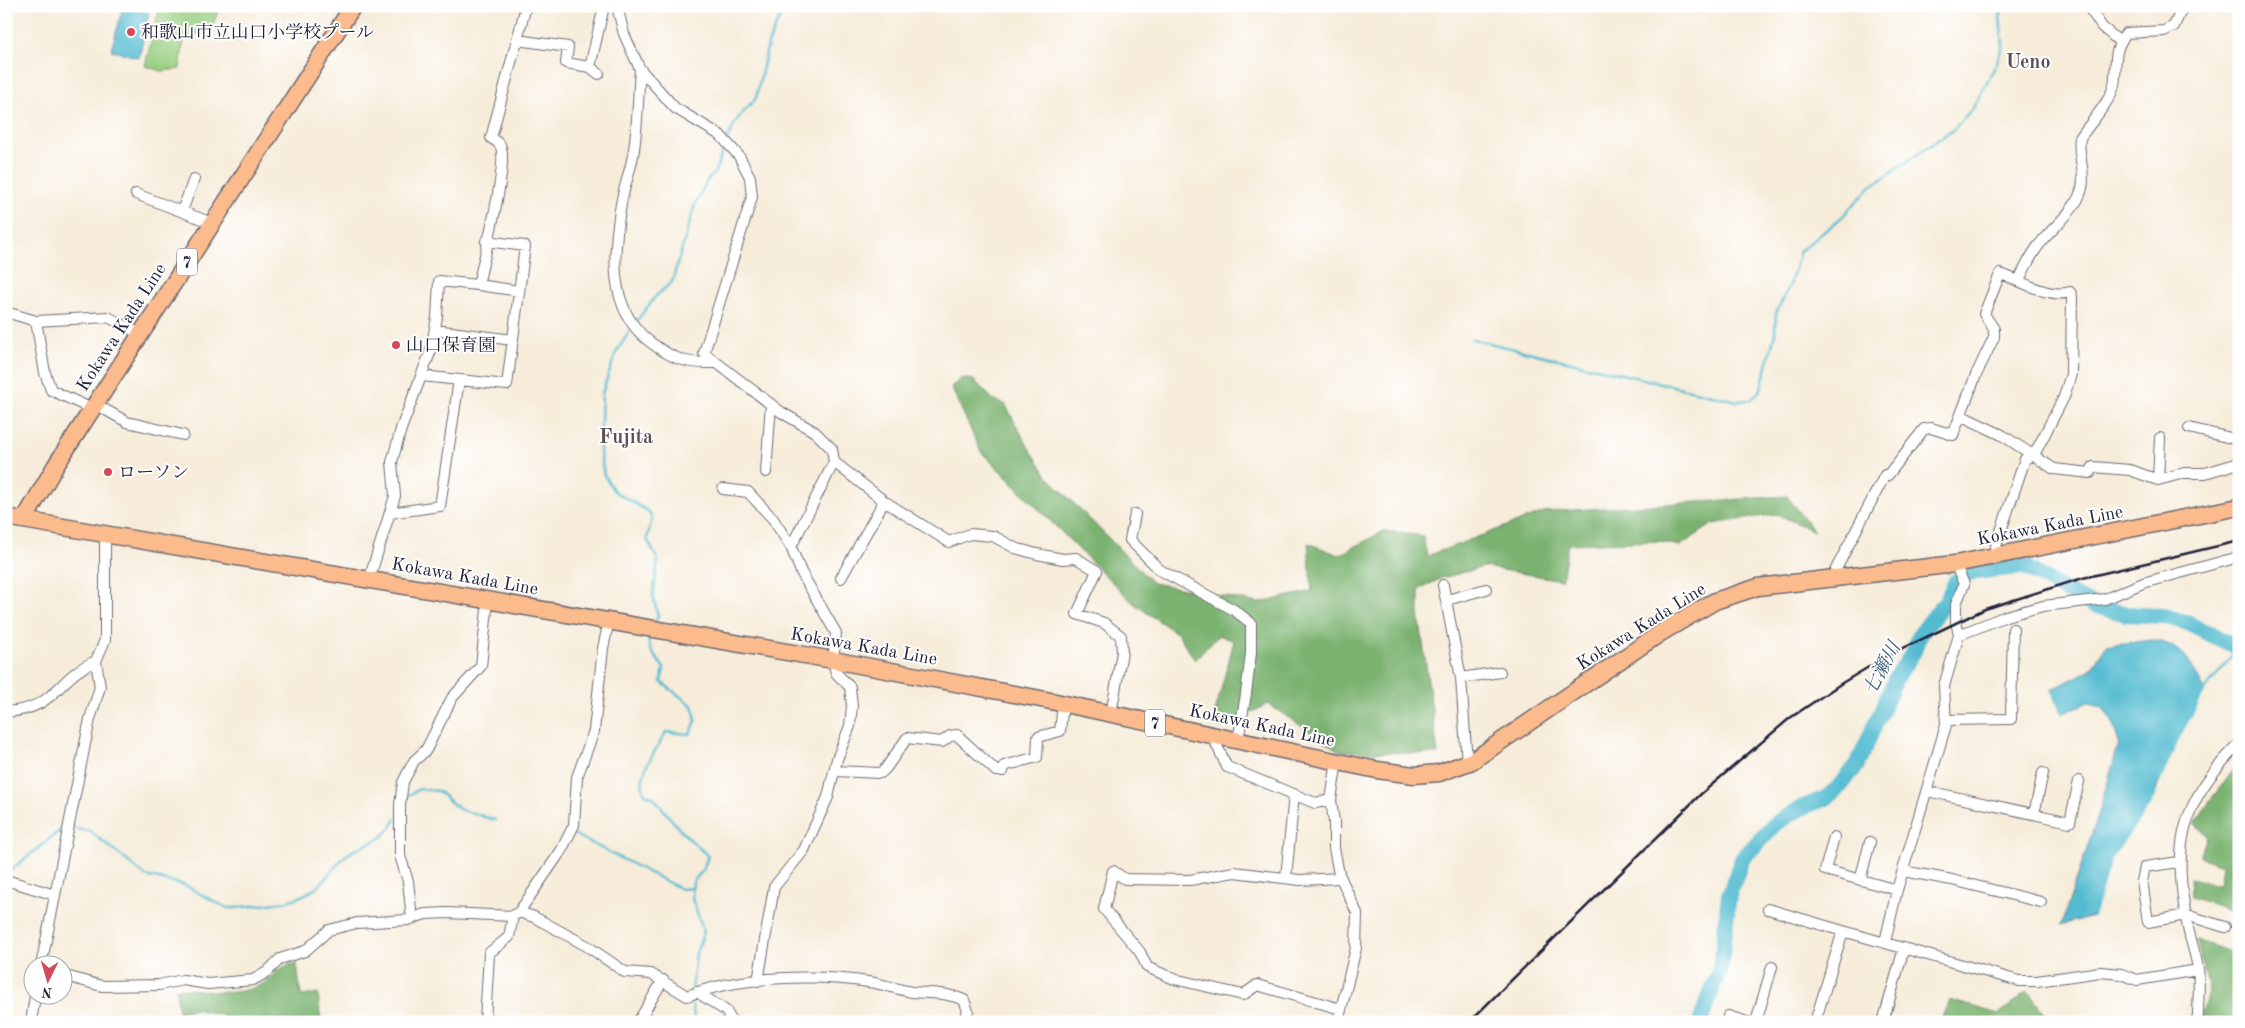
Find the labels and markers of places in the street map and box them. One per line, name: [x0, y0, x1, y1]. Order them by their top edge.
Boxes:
place label: 和歌山市立山口小学校プール: [141, 22, 374, 42]
marker: 和歌山市立山口小学校プール: [125, 26, 137, 38]
place label: 山口保育園: [406, 335, 496, 355]
marker: 山口保育園: [390, 339, 402, 351]
place label: ローソン: [118, 464, 189, 482]
marker: ローソン: [102, 466, 114, 478]

